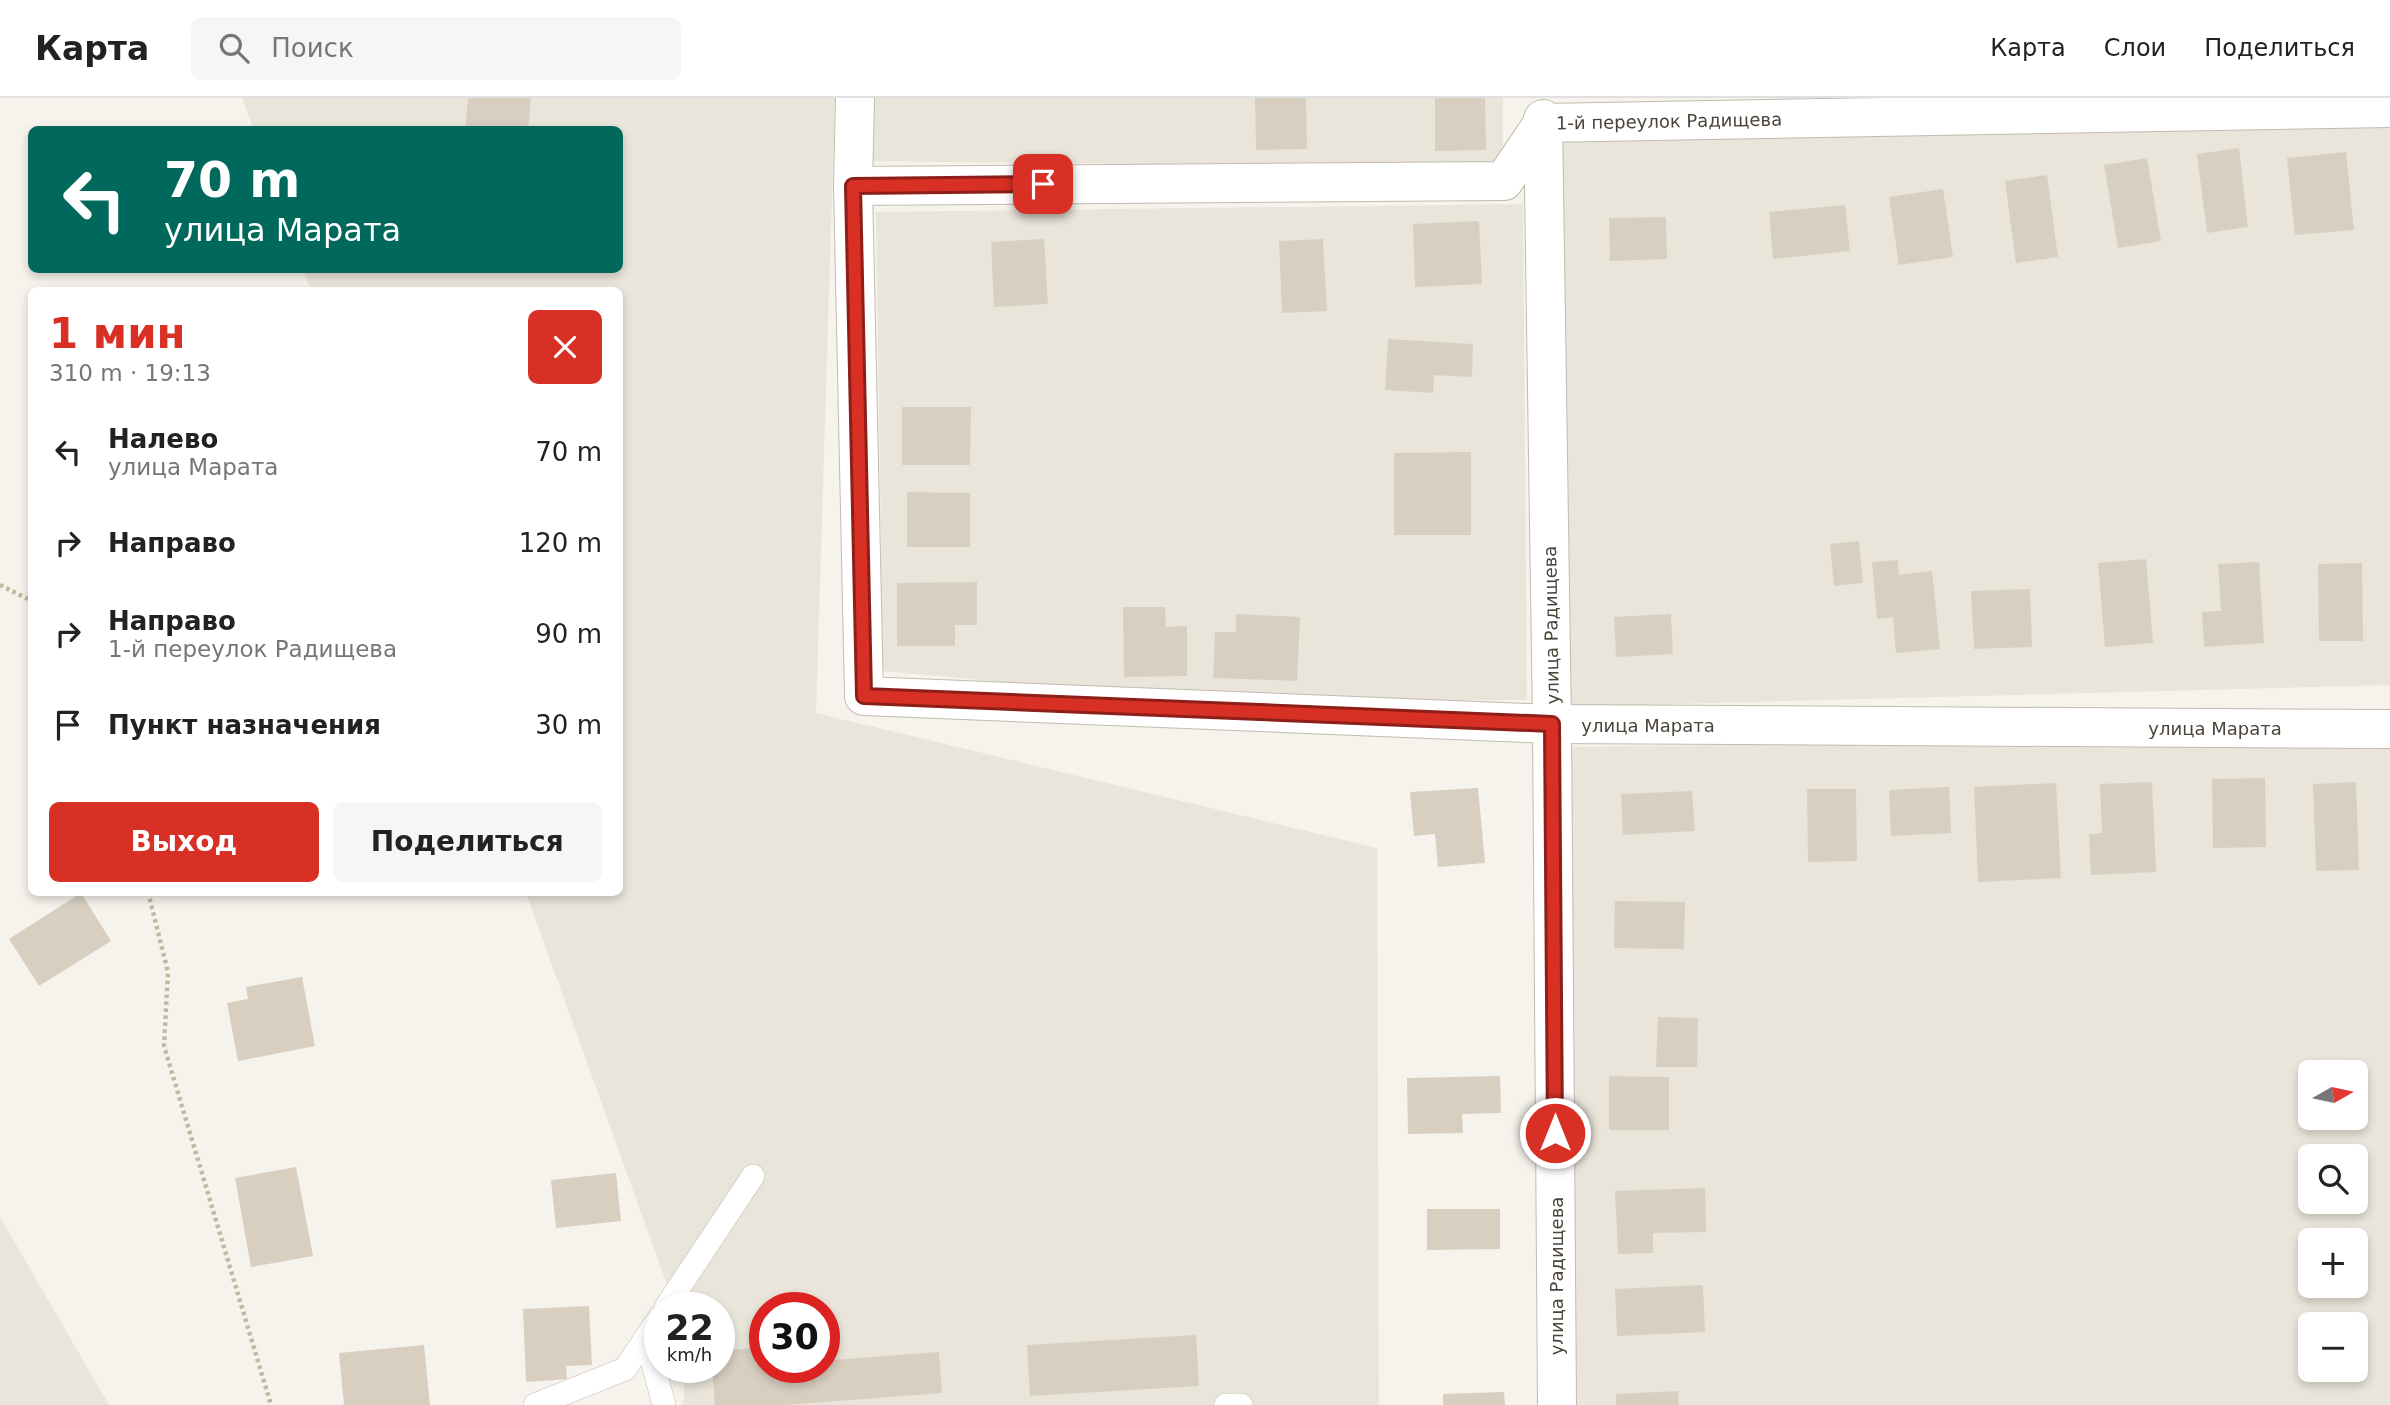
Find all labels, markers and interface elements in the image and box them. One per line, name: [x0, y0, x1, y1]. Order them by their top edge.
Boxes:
search box: [191, 17, 681, 80]
text: Карта: [35, 29, 149, 68]
icon: search: [215, 29, 253, 67]
text: Поиск: [271, 33, 354, 63]
text: Карта: [1990, 34, 2066, 62]
text: Слои: [2104, 34, 2166, 62]
text: Поделиться: [2204, 34, 2355, 62]
street label: 1-й переулок Радищева: [1556, 109, 1782, 133]
text: 70 m: [164, 152, 300, 209]
icon: left: [49, 154, 140, 245]
pin: [1013, 154, 1073, 214]
icon: arrive: [1024, 165, 1062, 203]
text: улица Марата: [164, 211, 401, 249]
text: 1 мин: [49, 309, 186, 358]
button: close: [528, 310, 602, 384]
text: 310 m · 19:13: [49, 360, 211, 386]
text: Налево: [108, 424, 218, 454]
icon: left: [49, 433, 87, 471]
text: 70 m: [535, 437, 602, 467]
text: улица Марата: [108, 454, 278, 480]
icon: right: [49, 524, 87, 562]
text: Направо: [108, 528, 236, 558]
text: 120 m: [519, 528, 602, 558]
street label: улица Радищева: [1539, 546, 1563, 704]
text: Направо: [108, 606, 236, 636]
icon: right: [49, 615, 87, 653]
text: 90 m: [535, 619, 602, 649]
text: 1-й переулок Радищева: [108, 636, 397, 662]
icon: arrive: [49, 706, 87, 744]
text: Пункт назначения: [108, 710, 381, 740]
text: 30 m: [535, 710, 602, 740]
street label: улица Марата: [1581, 715, 1715, 736]
street label: улица Марата: [2148, 718, 2282, 739]
button: Выход: [49, 802, 319, 882]
button: Поделиться: [333, 802, 602, 882]
north arrow: [2298, 1060, 2368, 1130]
map controls: [2298, 1060, 2368, 1382]
position arrow: [1518, 1096, 1592, 1170]
button: search: [2298, 1144, 2368, 1214]
street label: улица Радищева: [1546, 1197, 1567, 1355]
button: +: [2298, 1228, 2368, 1298]
speed limit sign: 30: [749, 1292, 840, 1383]
text: 22: [665, 1308, 714, 1348]
button: −: [2298, 1312, 2368, 1382]
text: km/h: [667, 1344, 712, 1365]

